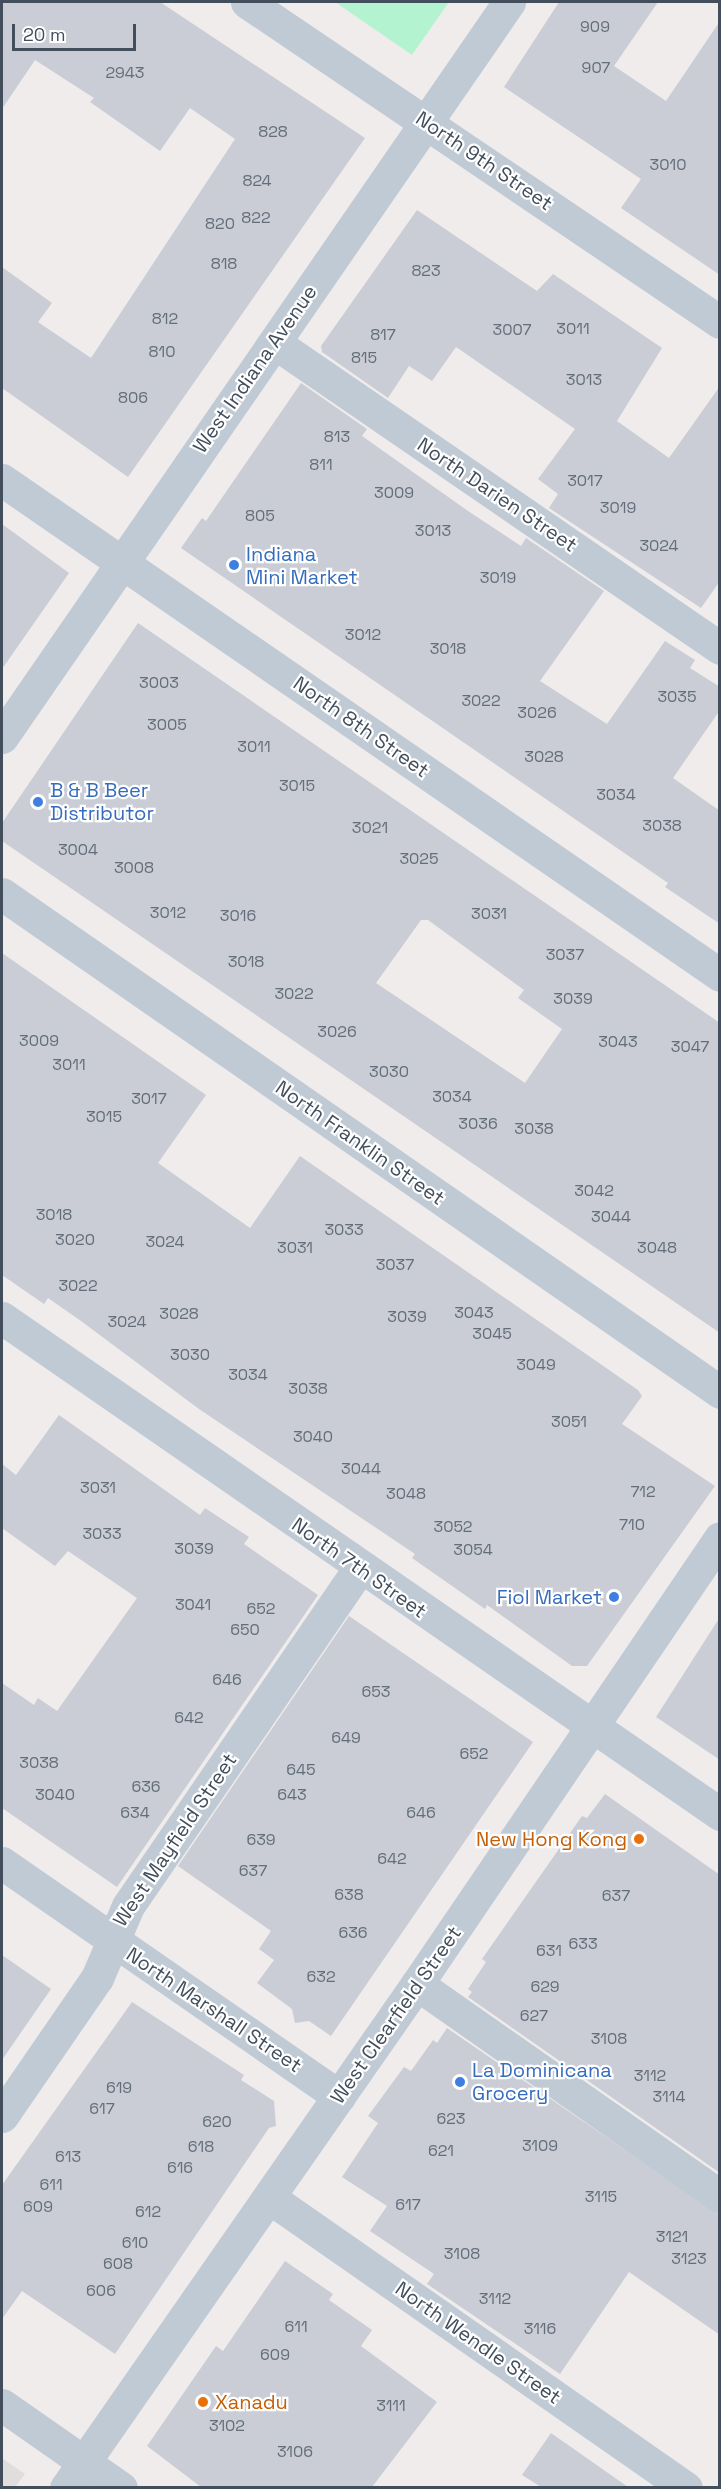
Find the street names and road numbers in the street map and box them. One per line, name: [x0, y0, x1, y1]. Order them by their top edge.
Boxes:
street label: North 9th Street: [411, 106, 557, 216]
street label: West Indiana Avenue: [188, 280, 322, 458]
street label: North Darien Street: [413, 433, 581, 557]
street label: North 8th Street: [289, 671, 433, 783]
street label: North Franklin Street: [271, 1076, 449, 1210]
street label: North 7th Street: [287, 1513, 431, 1623]
street label: West Mayfield Street: [108, 1749, 242, 1931]
street label: West Clearfield Street: [326, 1921, 466, 2109]
street label: North Marshall Street: [122, 1942, 306, 2078]
street label: North Wendle Street: [390, 2277, 566, 2409]

